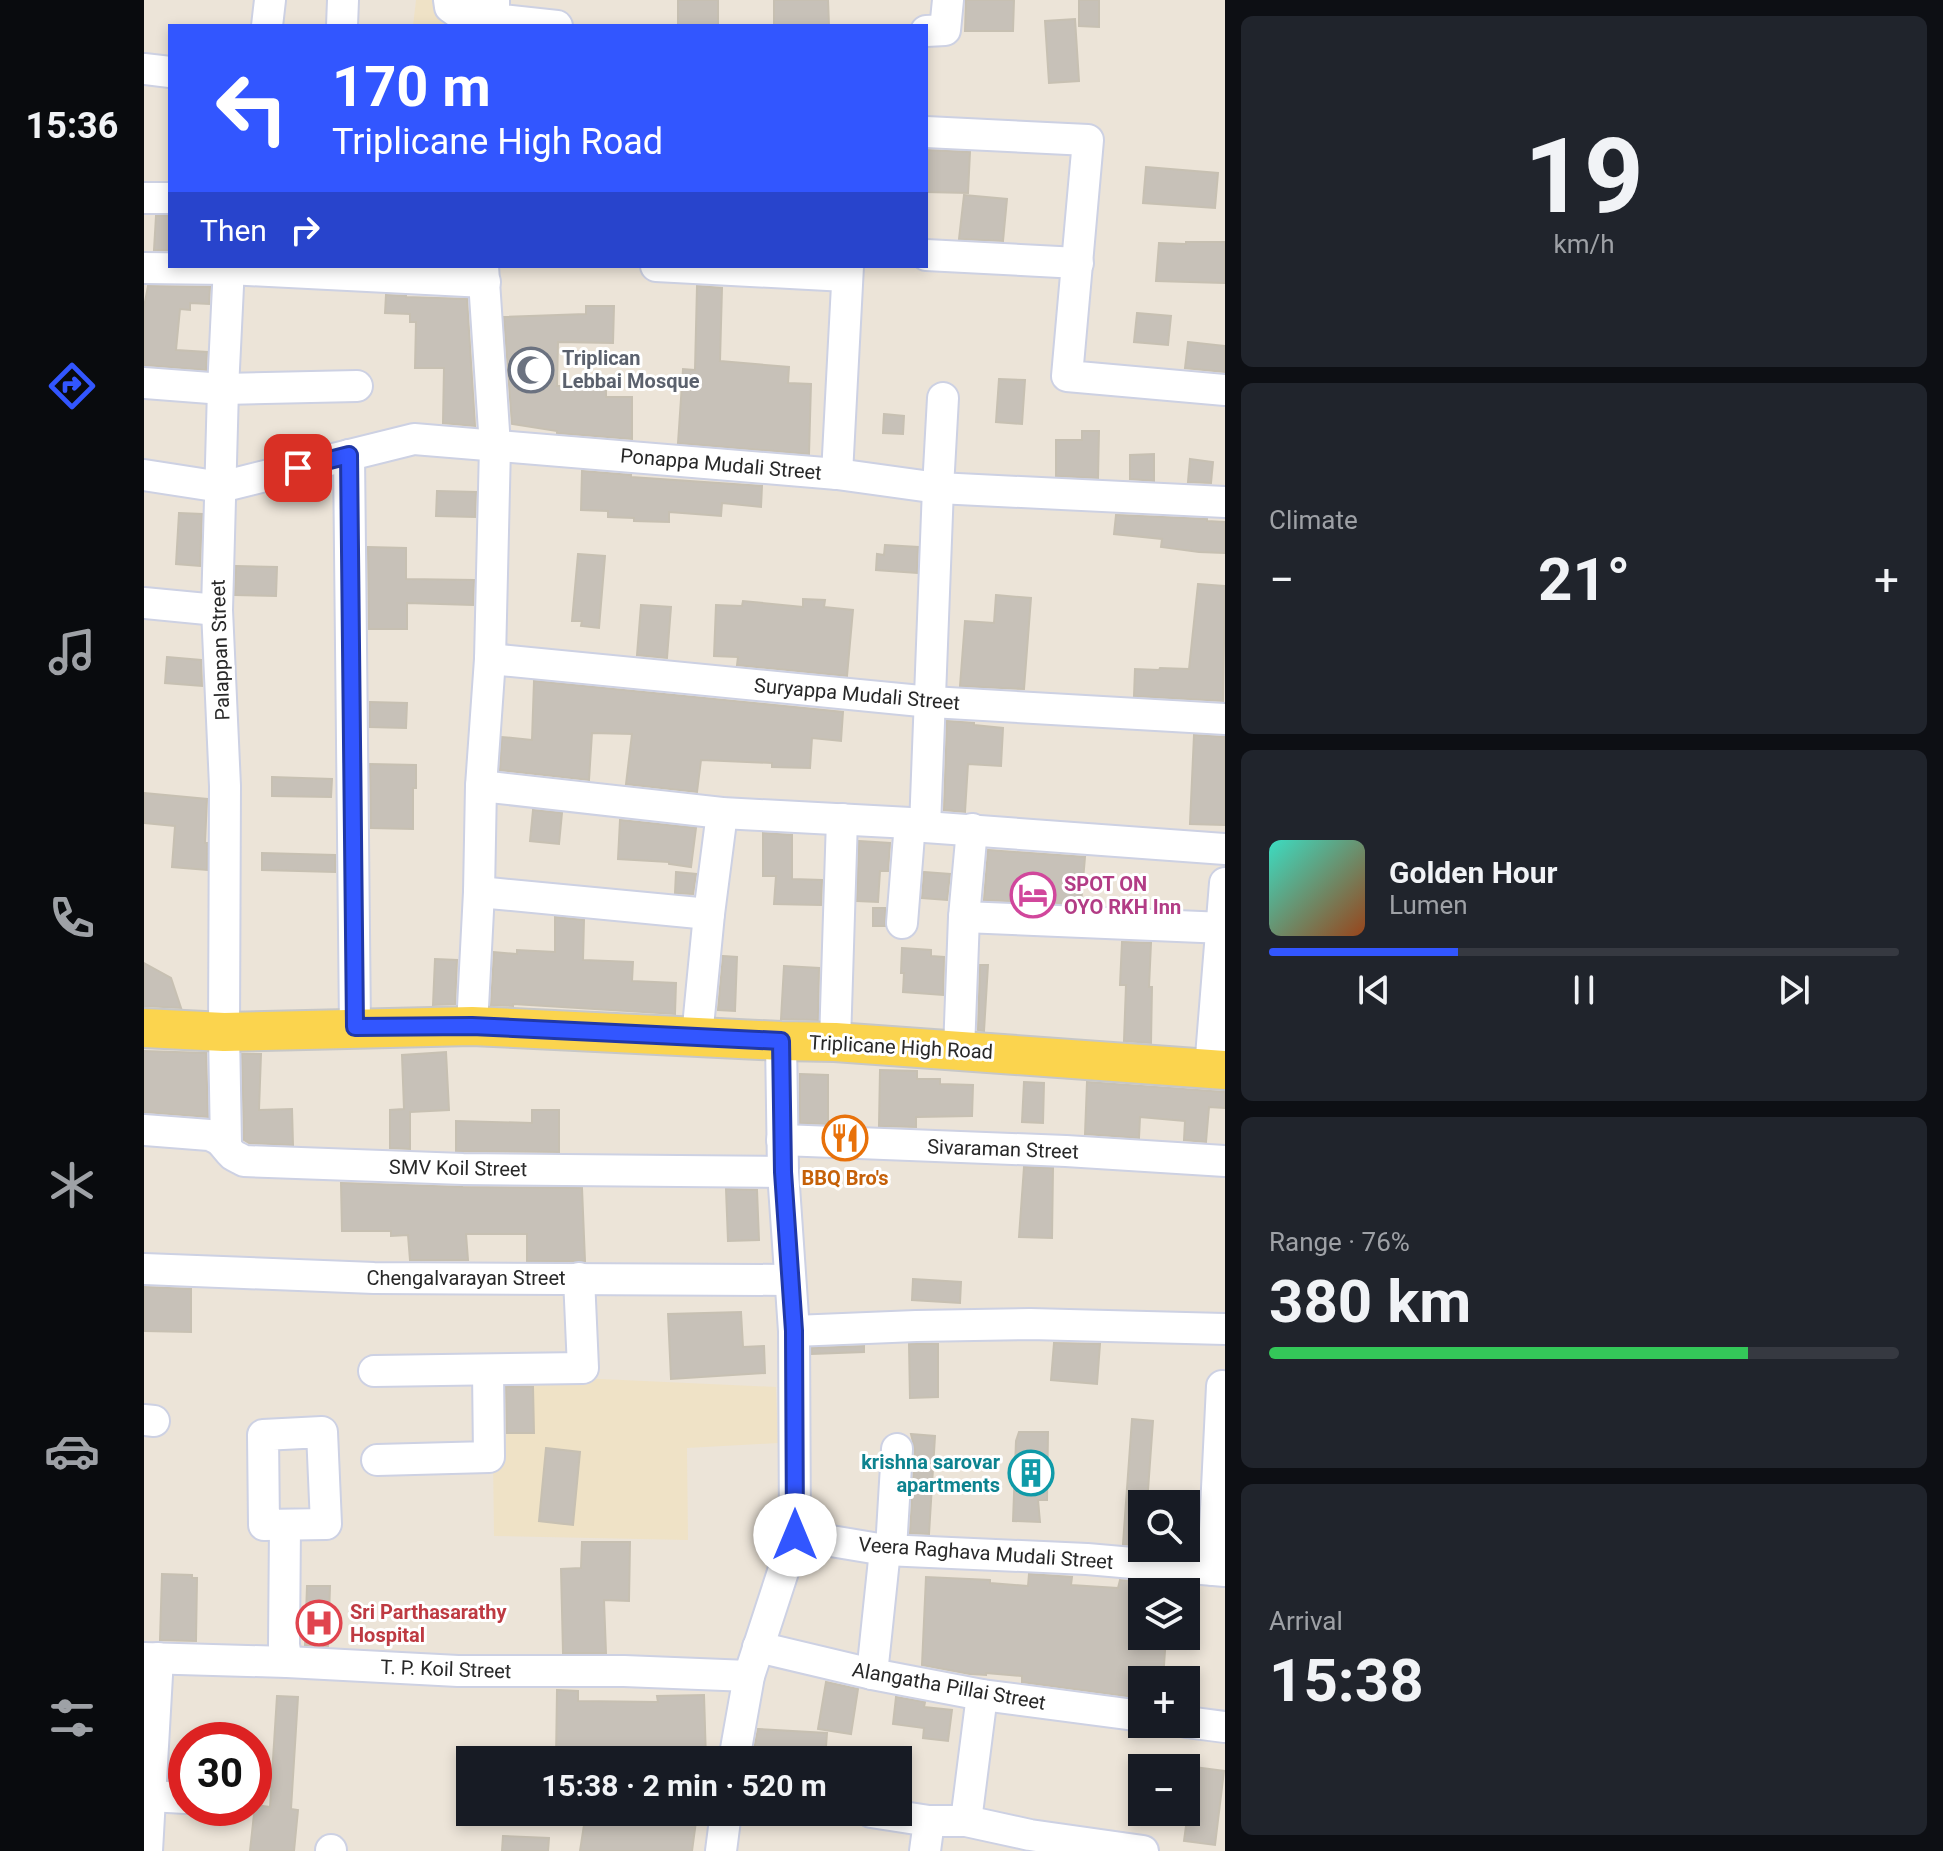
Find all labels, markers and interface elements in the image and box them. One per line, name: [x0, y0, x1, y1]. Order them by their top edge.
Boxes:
text: 170 m: [332, 54, 491, 120]
icon: left: [200, 56, 304, 160]
text: 15:36: [26, 105, 118, 147]
text: 19: [1524, 116, 1644, 237]
text: Triplicane High Road: [332, 121, 663, 163]
icon: right: [283, 208, 327, 252]
text: Then: [200, 213, 267, 248]
text: km/h: [1553, 229, 1615, 259]
mosque icon: Triplican Lebbai Mosque: [507, 346, 555, 394]
place label: Triplican Lebbai Mosque: [562, 346, 700, 393]
icon: directions: [44, 358, 100, 414]
pin: [264, 434, 332, 502]
street label: Ponappa Mudali Street: [619, 443, 823, 485]
icon: arrive: [276, 446, 320, 490]
text: Climate: [1269, 505, 1358, 535]
text: 21°: [1538, 544, 1630, 615]
text: −: [1269, 554, 1294, 606]
text: +: [1874, 554, 1899, 606]
street label: Palappan Street: [206, 579, 234, 721]
icon: music: [44, 624, 100, 680]
street label: Suryappa Mudali Street: [753, 673, 961, 715]
text: Golden Hour: [1389, 855, 1558, 890]
hotel icon: SPOT ON OYO RKH Inn: [1009, 871, 1057, 919]
place label: SPOT ON OYO RKH Inn: [1064, 872, 1181, 919]
icon: phone: [44, 890, 100, 946]
text: Lumen: [1389, 890, 1468, 920]
icon: previous: [1352, 968, 1396, 1012]
icon: pause: [1562, 968, 1606, 1012]
icon: next: [1772, 968, 1816, 1012]
street label: Triplicane High Road: [809, 1030, 993, 1064]
restaurant icon: BBQ Bro's: [821, 1114, 869, 1162]
street label: Sivaraman Street: [927, 1134, 1079, 1164]
street label: SMV Koil Street: [389, 1155, 527, 1181]
icon: climate: [44, 1157, 100, 1213]
place label: BBQ Bro's: [802, 1166, 889, 1190]
text: Range · 76%: [1269, 1227, 1410, 1257]
street label: Chengalvarayan Street: [366, 1266, 566, 1290]
text: 380 km: [1269, 1266, 1471, 1337]
icon: car: [44, 1423, 100, 1479]
building icon: krishna sarovar apartments: [1007, 1449, 1055, 1497]
place label: krishna sarovar apartments: [861, 1450, 1001, 1497]
map controls: [1128, 1490, 1200, 1826]
button: search: [1128, 1490, 1200, 1562]
position arrow: [753, 1493, 837, 1577]
street label: Veera Raghava Mudali Street: [858, 1532, 1114, 1574]
button: layers: [1128, 1578, 1200, 1650]
hospital icon: Sri Parthasarathy Hospital: [295, 1599, 343, 1647]
place label: Sri Parthasarathy Hospital: [350, 1600, 508, 1647]
text: Arrival: [1269, 1606, 1343, 1636]
text: 15:38: [1269, 1645, 1424, 1716]
street label: T. P. Koil Street: [380, 1655, 512, 1683]
street label: Alangatha Pillai Street: [850, 1657, 1048, 1715]
button: +: [1128, 1666, 1200, 1738]
icon: filters: [44, 1690, 100, 1746]
speed limit sign: 30: [168, 1722, 272, 1826]
button: −: [1128, 1754, 1200, 1826]
text: 15:38 · 2 min · 520 m: [541, 1768, 827, 1803]

